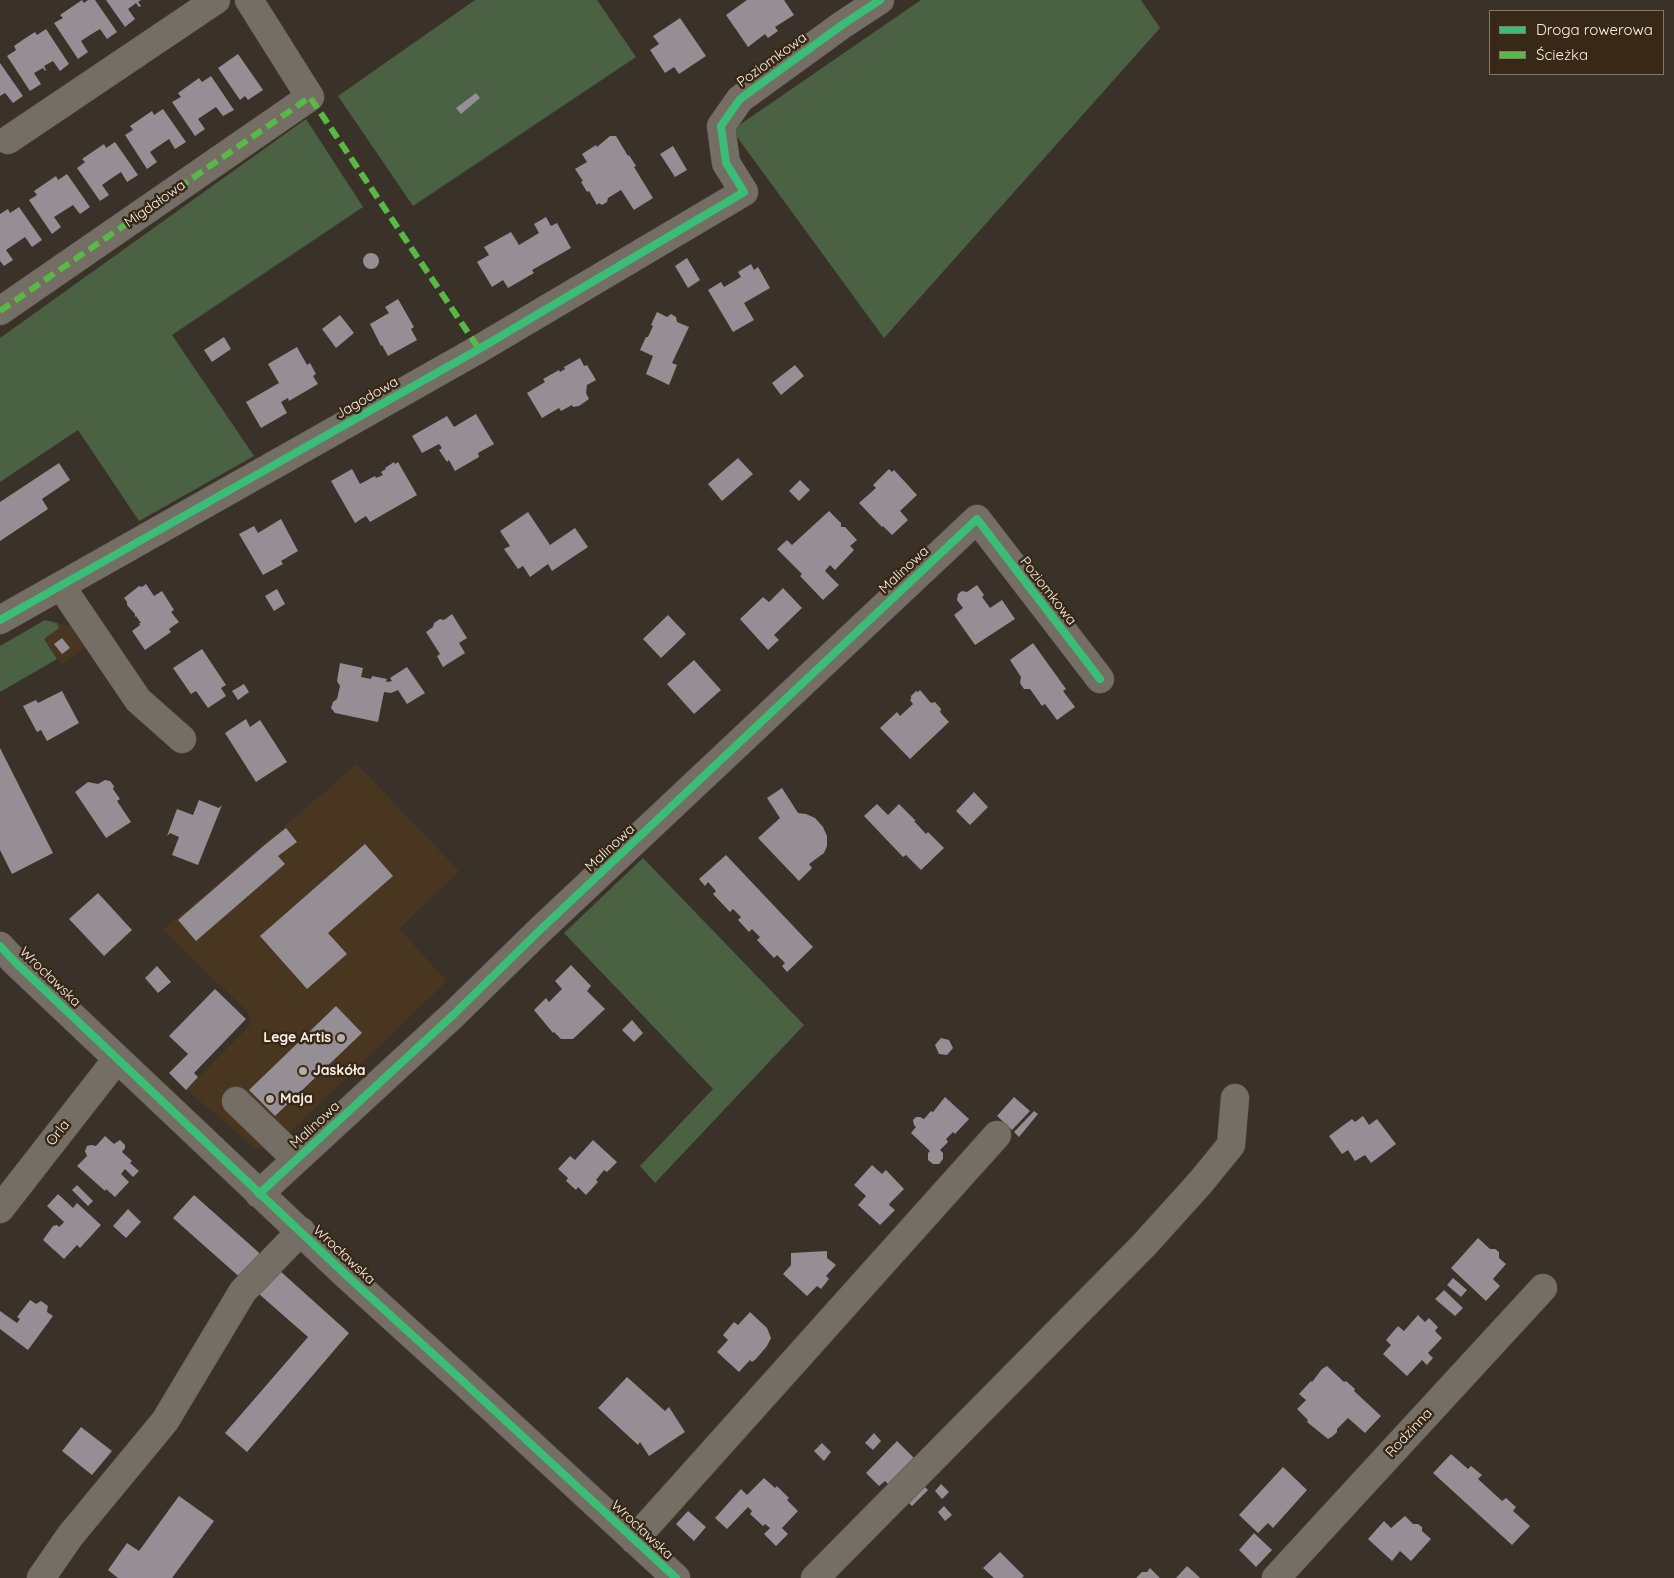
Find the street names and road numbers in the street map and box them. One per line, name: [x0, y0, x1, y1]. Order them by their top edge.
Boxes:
street label: Poziomkowa: [734, 29, 810, 91]
street label: Migdałowa: [121, 177, 189, 231]
street label: Jagodowa: [333, 373, 401, 423]
street label: Malinowa: [876, 543, 932, 597]
street label: Poziomkowa: [1016, 553, 1080, 629]
street label: Malinowa: [582, 821, 638, 875]
street label: Wrocławska: [16, 944, 84, 1010]
street label: Malinowa: [287, 1098, 343, 1152]
street label: Orla: [43, 1117, 73, 1149]
street label: Wrocławska: [309, 1222, 379, 1288]
street label: Rodzinna: [1382, 1405, 1436, 1461]
street label: Wrocławska: [607, 1497, 677, 1563]

